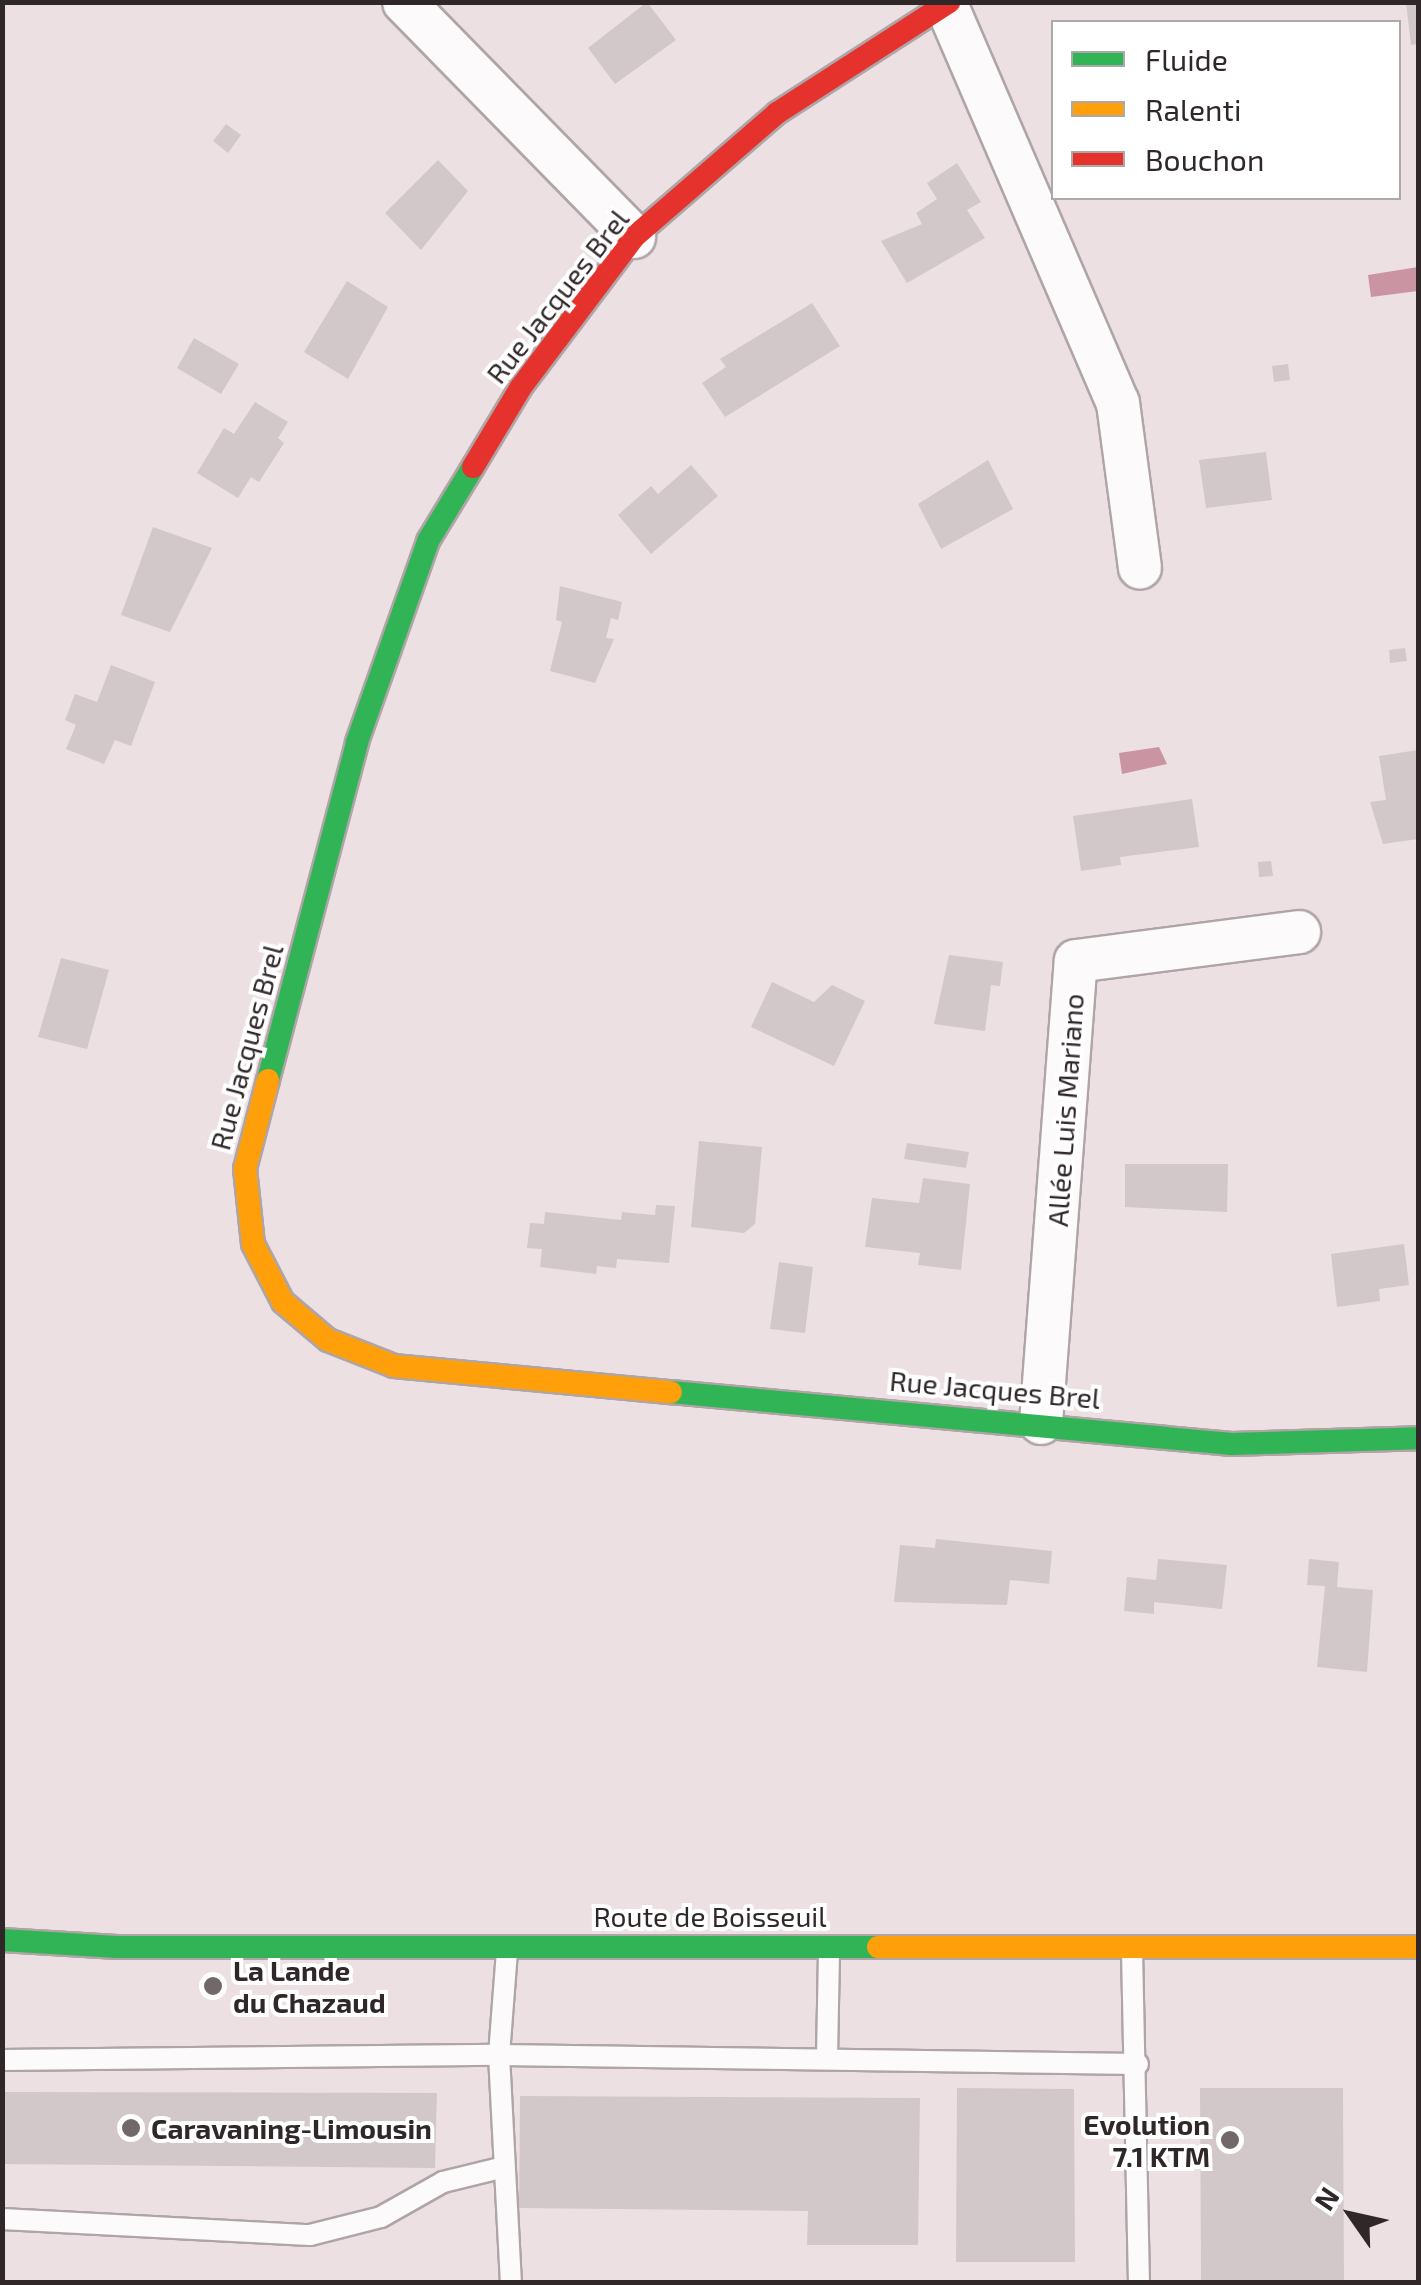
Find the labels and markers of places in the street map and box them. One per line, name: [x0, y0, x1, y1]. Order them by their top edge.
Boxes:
place label: La Lande du Chazaud: [233, 1953, 386, 2019]
marker: La Lande du Chazaud: [202, 1975, 224, 1997]
place label: Evolution 7.1 KTM: [1083, 2107, 1210, 2173]
place label: Caravaning-Limousin: [151, 2111, 432, 2145]
marker: Caravaning-Limousin: [120, 2117, 142, 2139]
marker: Evolution 7.1 KTM: [1219, 2129, 1241, 2151]

